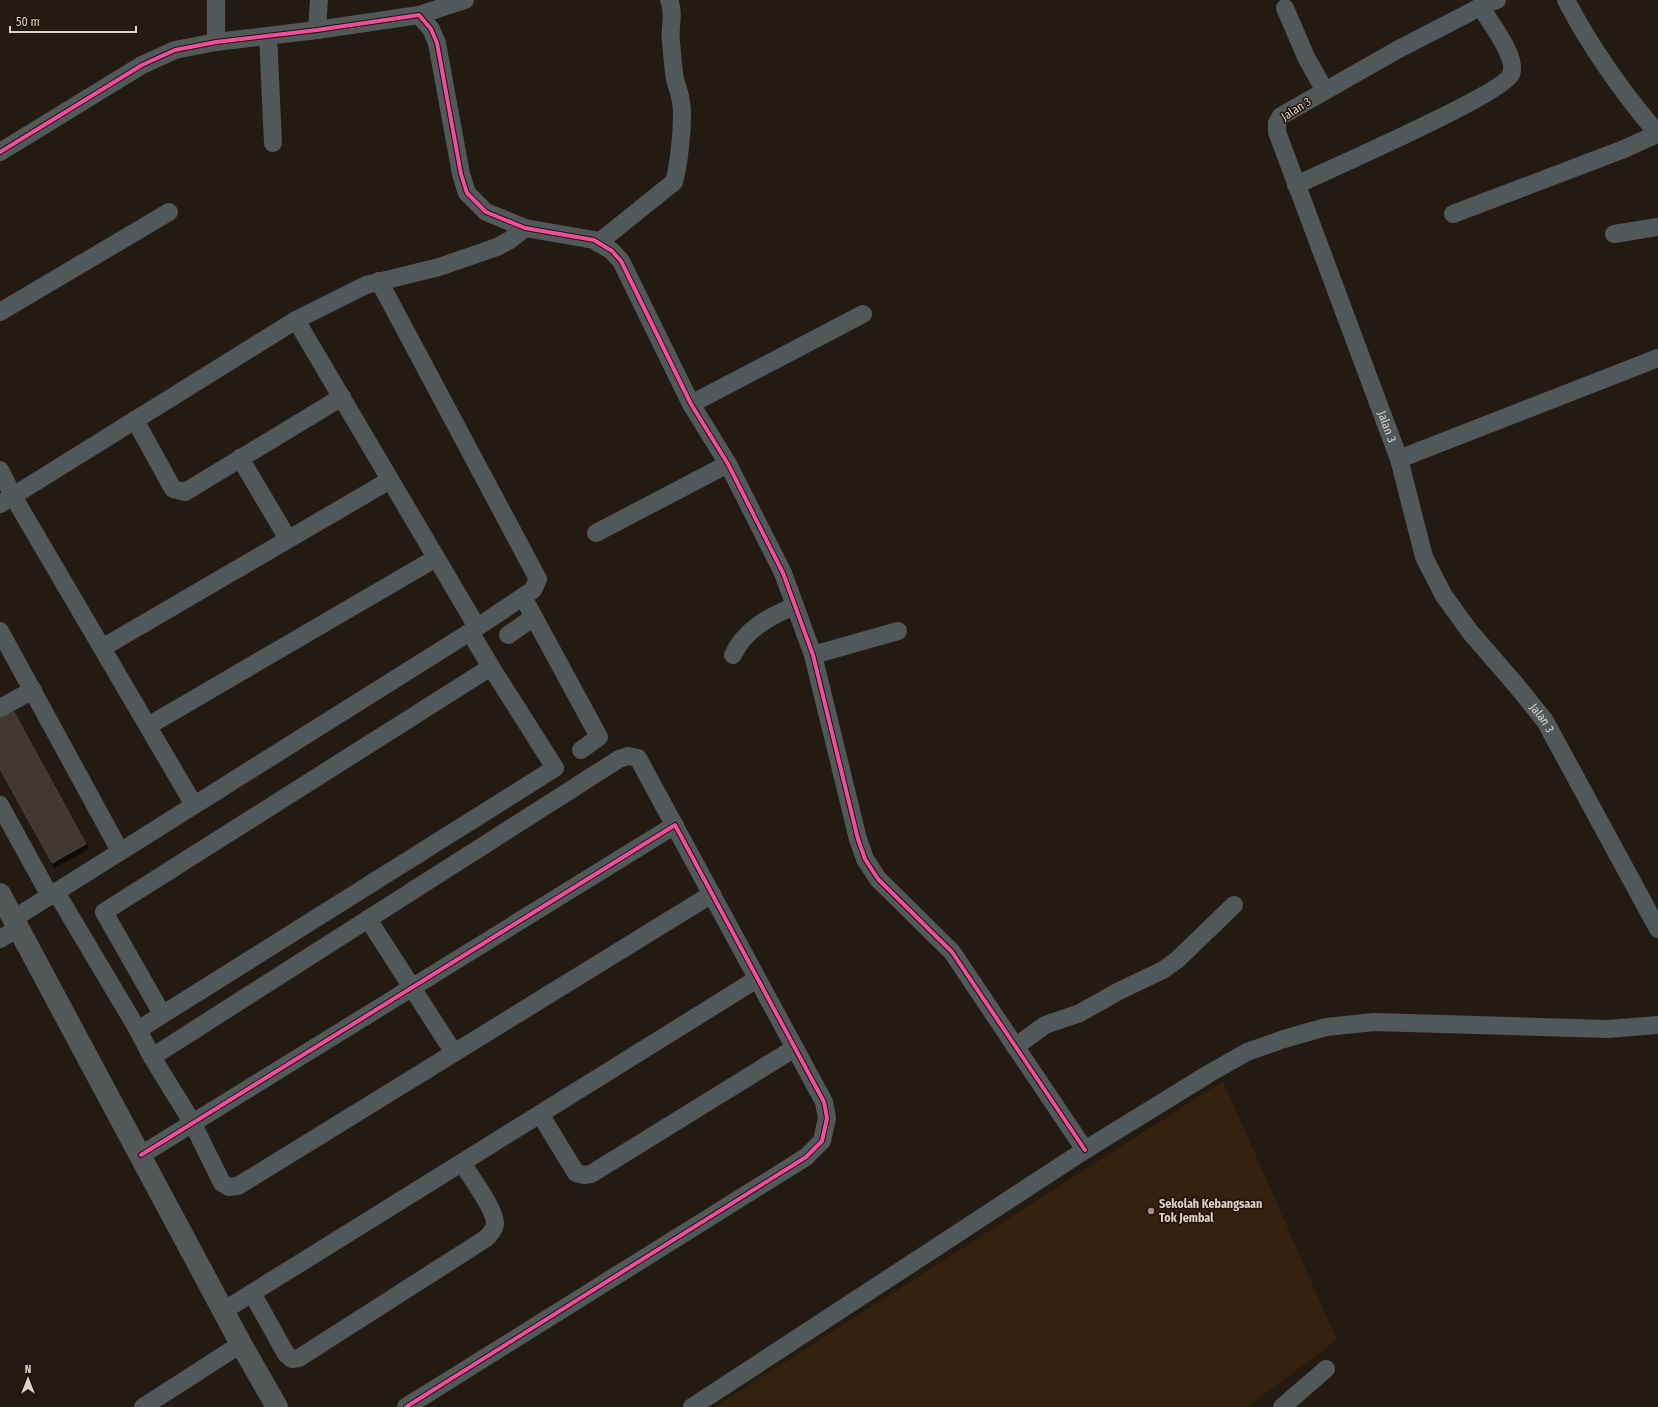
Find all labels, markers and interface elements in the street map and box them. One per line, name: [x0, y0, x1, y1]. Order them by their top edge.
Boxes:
scale bar: [10, 8, 136, 34]
text: 50 m: [16, 15, 40, 29]
street label: Jalan 3: [1279, 94, 1313, 124]
street label: Jalan 3: [1375, 409, 1399, 444]
street label: Jalan 3: [1527, 701, 1557, 735]
place label: Sekolah Kebangsaan Tok Jembal: [1159, 1197, 1262, 1225]
marker: Sekolah Kebangsaan Tok Jembal: [1146, 1206, 1156, 1216]
north arrow: [8, 1359, 48, 1399]
text: N: [25, 1363, 31, 1376]

